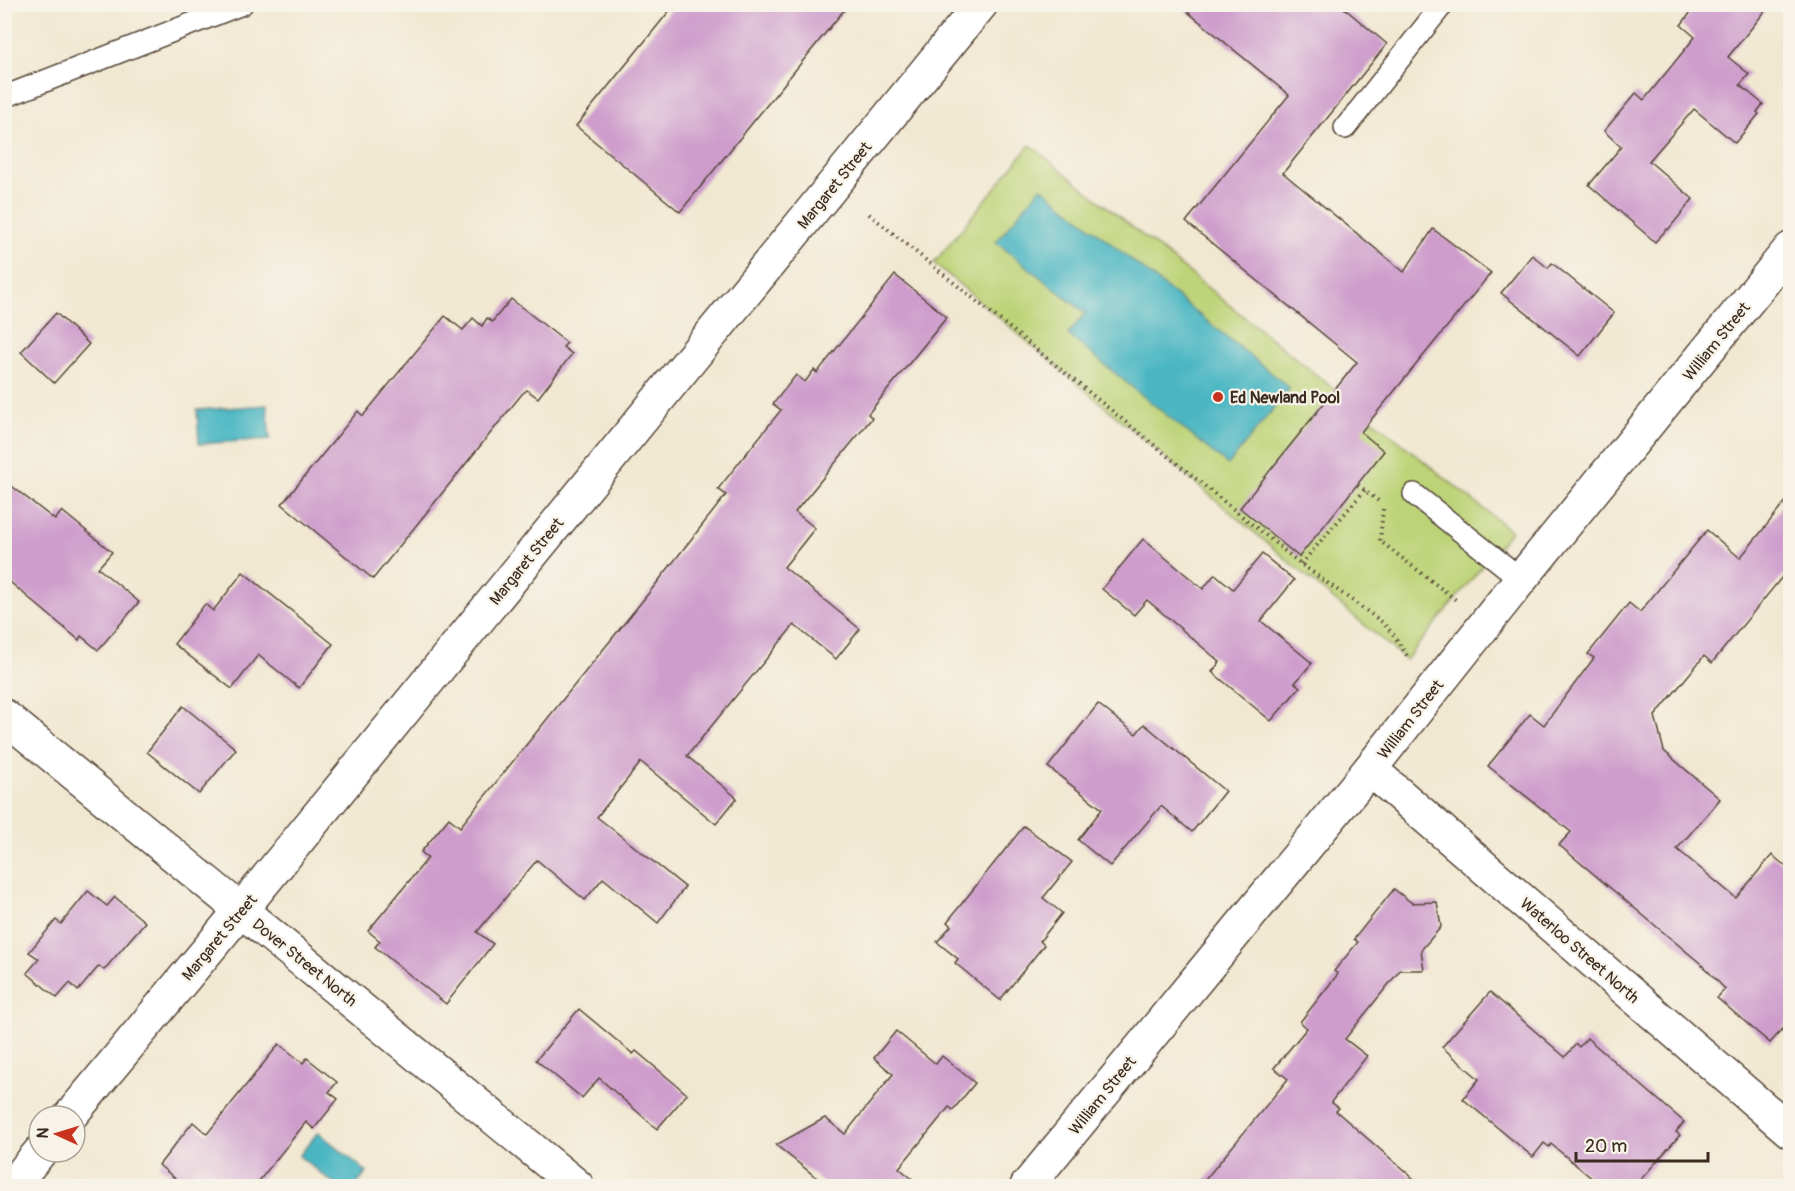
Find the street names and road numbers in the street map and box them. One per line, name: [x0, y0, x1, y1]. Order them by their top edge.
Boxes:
street label: Margaret Street: [793, 137, 876, 233]
street label: William Street: [1679, 298, 1755, 385]
street label: Margaret Street: [485, 513, 568, 609]
street label: William Street: [1374, 675, 1448, 763]
street label: Margaret Street: [178, 890, 262, 985]
street label: Waterloo Street North: [1516, 894, 1643, 1008]
street label: Dover Street North: [248, 914, 361, 1011]
street label: William Street: [1065, 1052, 1141, 1139]

